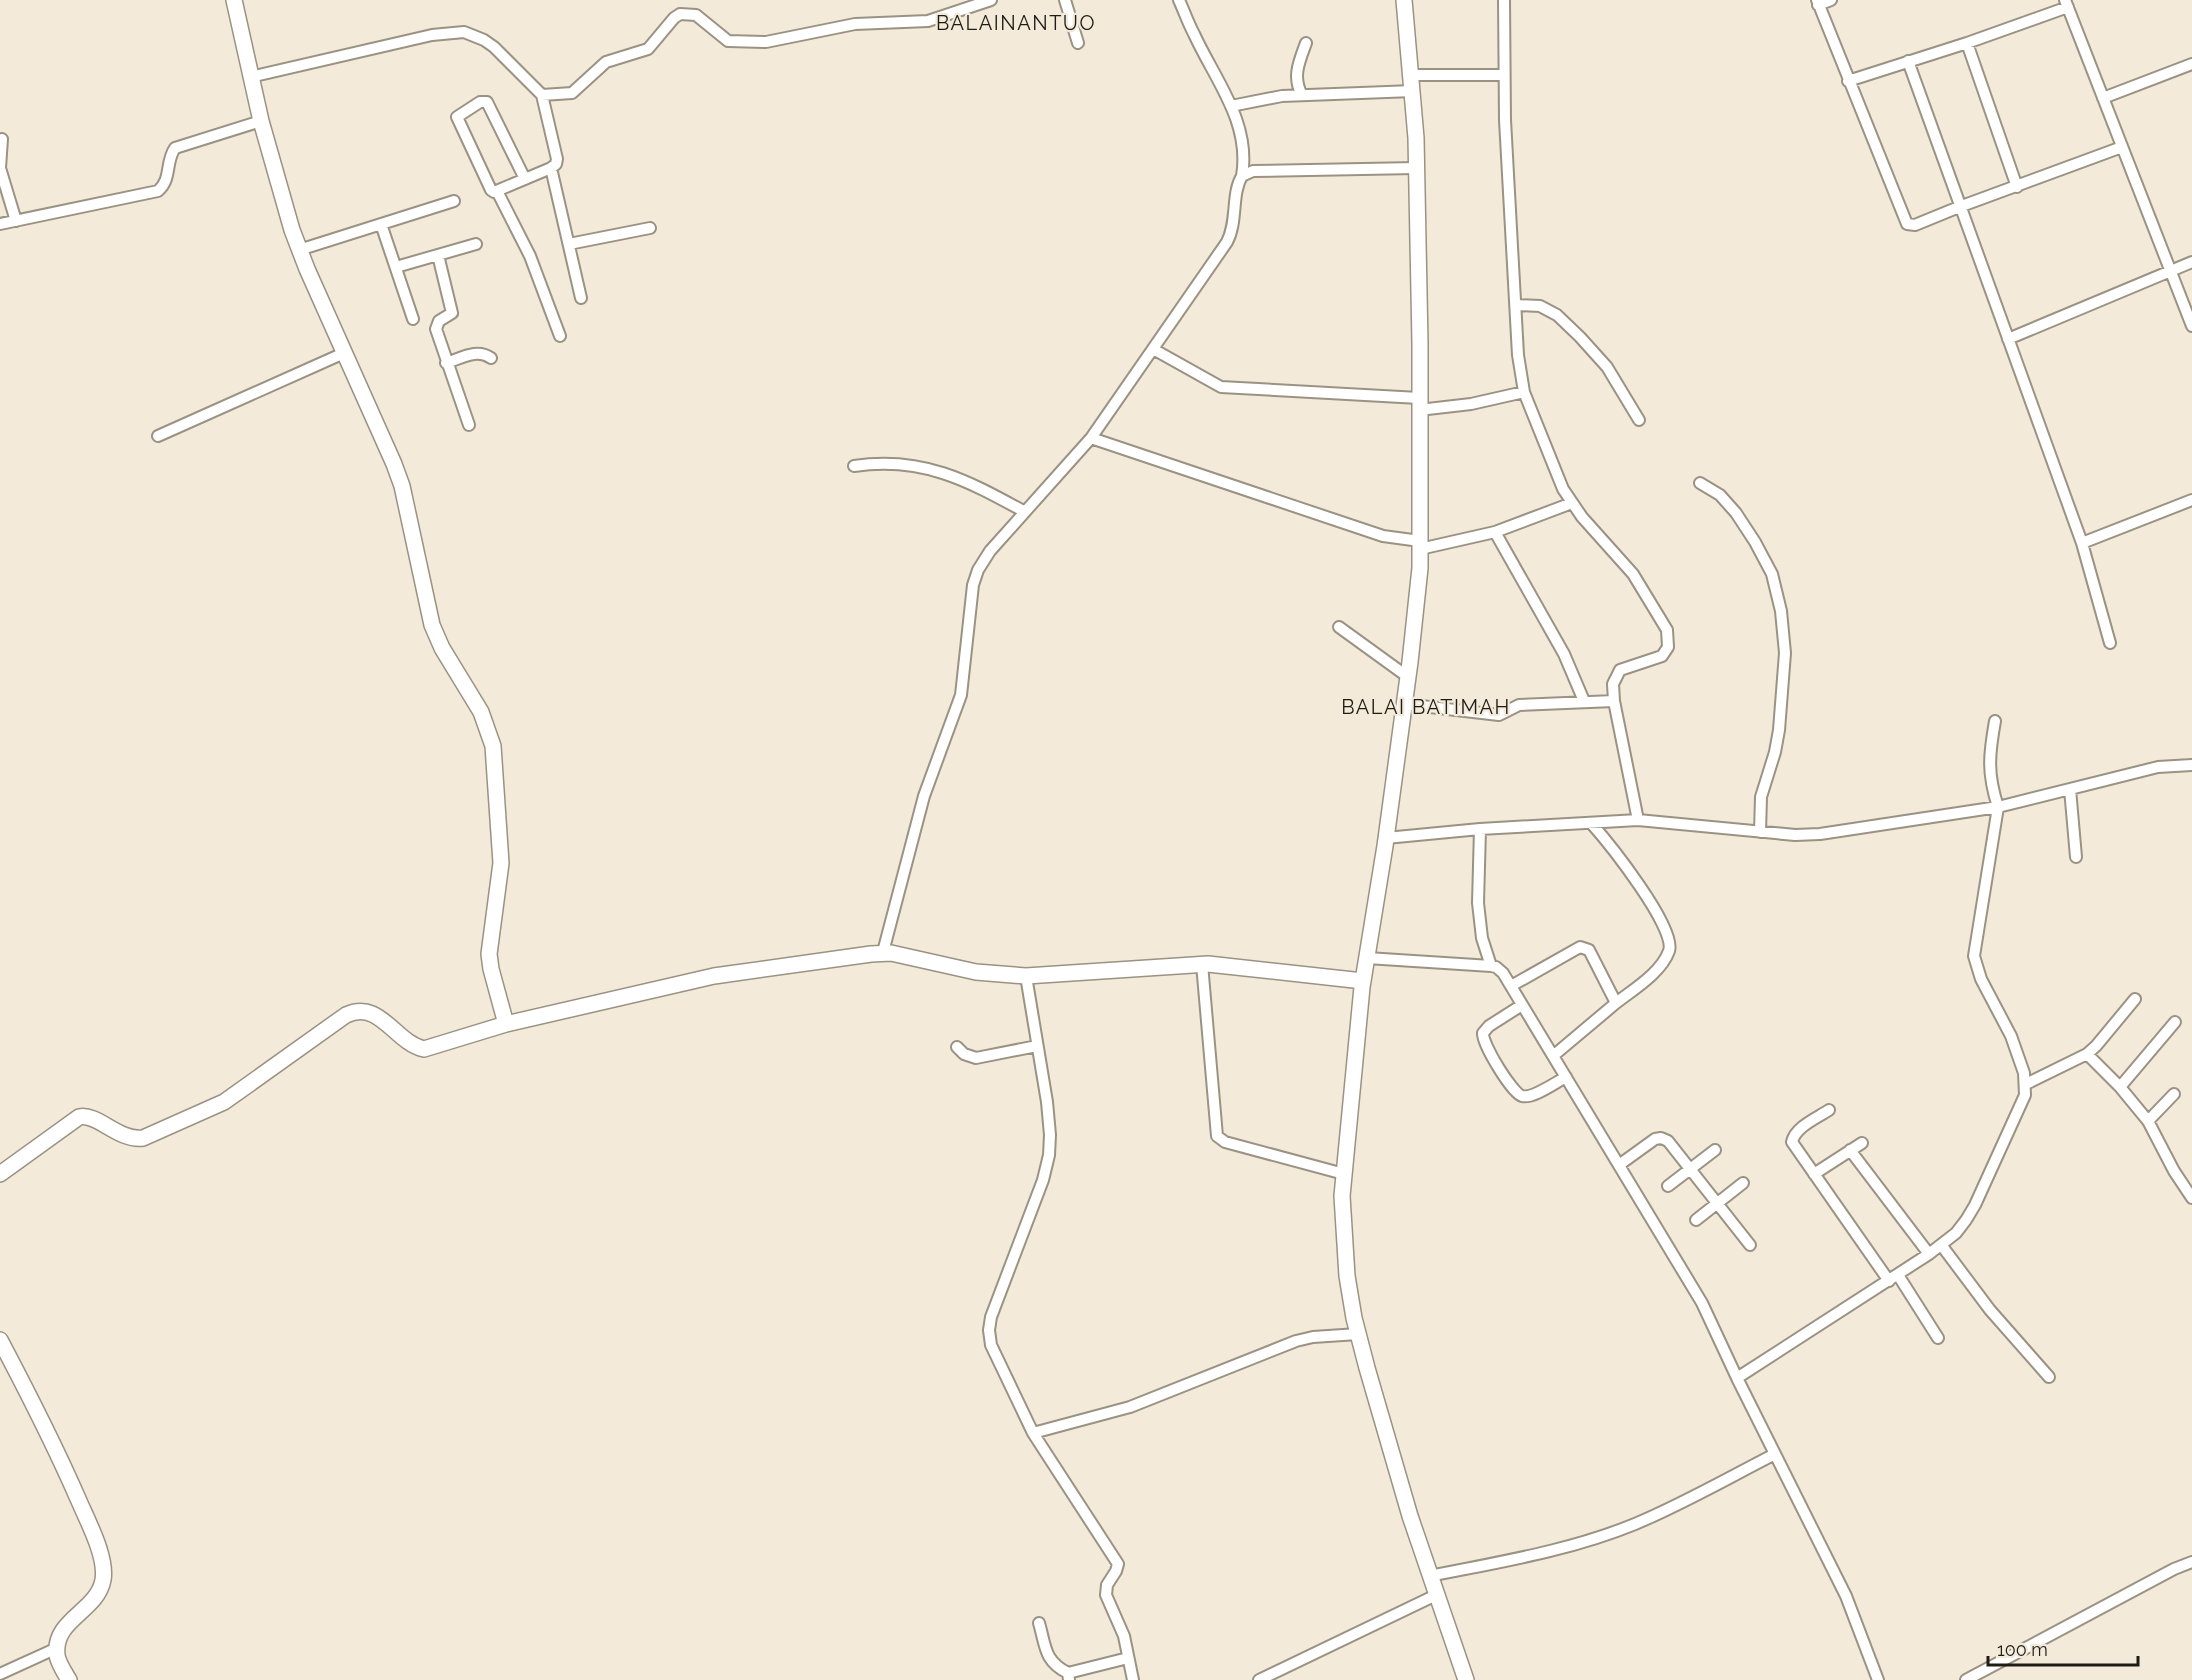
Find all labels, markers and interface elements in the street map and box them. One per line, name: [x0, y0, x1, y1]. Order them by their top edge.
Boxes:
district label: BALAINANTUO: [936, 11, 1096, 35]
district label: BALAI BATIMAH: [1341, 695, 1511, 719]
scale bar: [1988, 1629, 2138, 1667]
text: 100 m: [1997, 1639, 2048, 1660]

